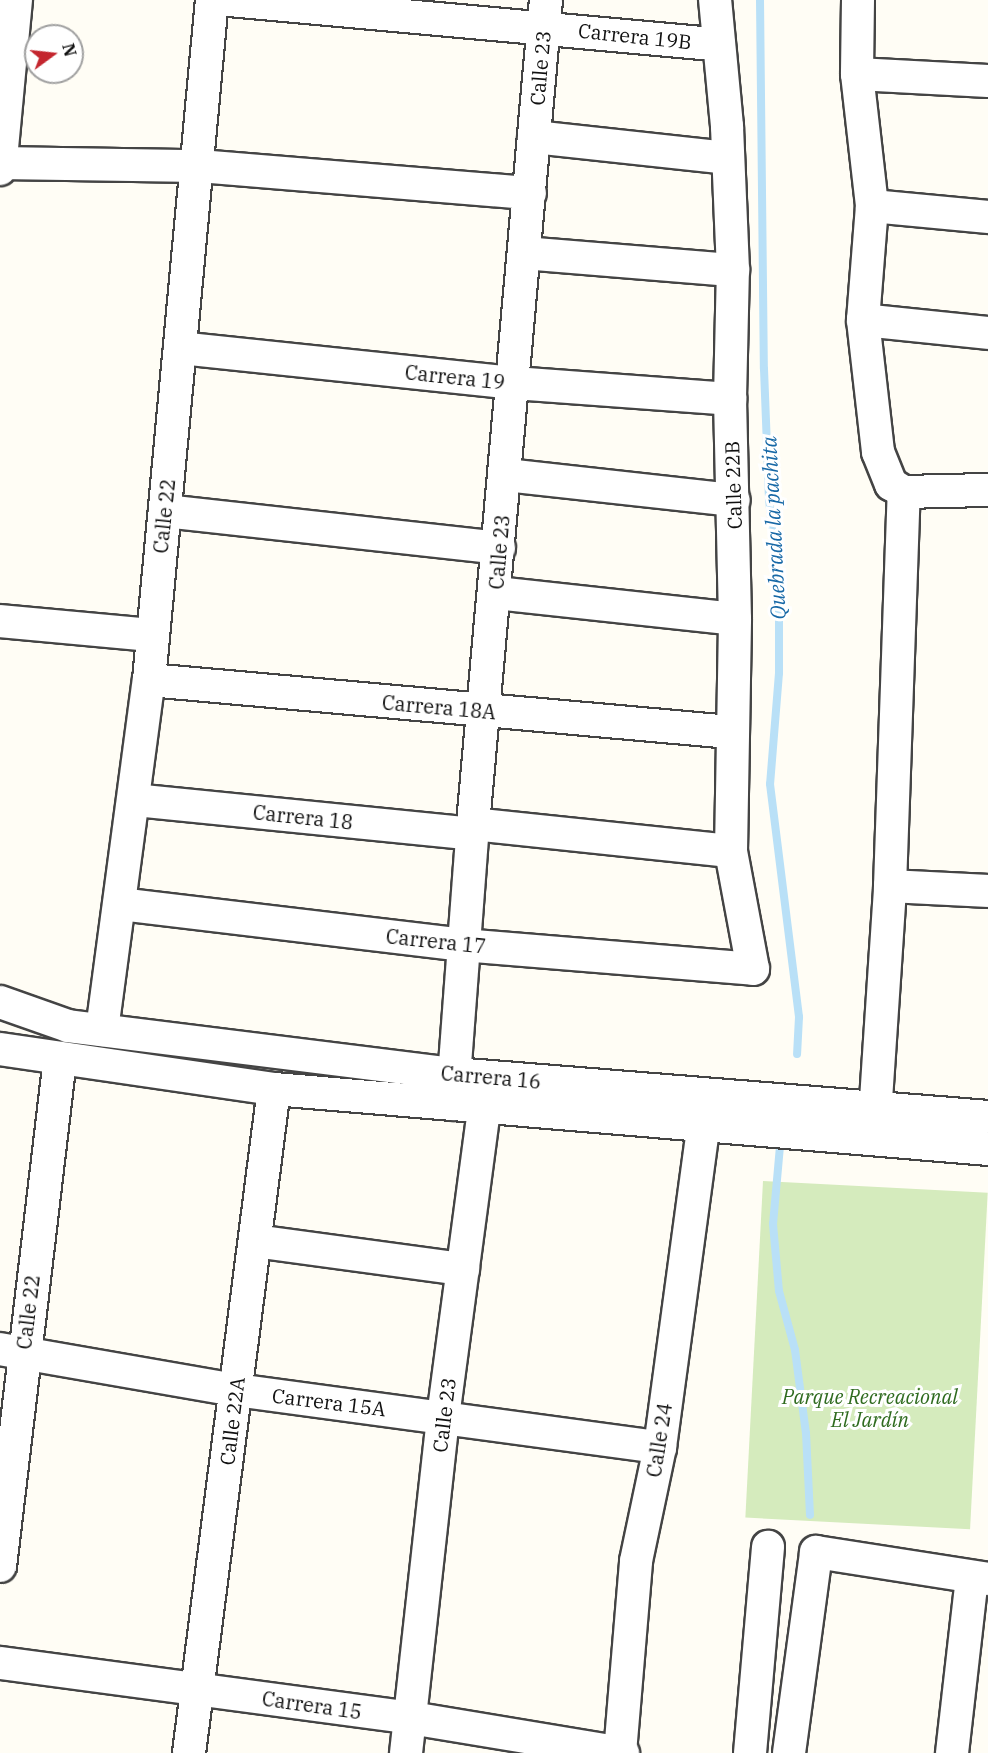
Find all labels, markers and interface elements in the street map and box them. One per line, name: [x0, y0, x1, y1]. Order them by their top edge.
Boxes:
street label: Carrera 19B: [577, 18, 693, 54]
north arrow: [24, 24, 84, 84]
street label: Calle 23: [525, 30, 555, 106]
text: N: [58, 41, 81, 59]
street label: Carrera 19: [404, 360, 506, 394]
water label: Quebrada la pachita: [756, 436, 790, 620]
street label: Calle 22B: [719, 440, 747, 530]
street label: Calle 22: [148, 477, 180, 555]
street label: Calle 23: [484, 514, 514, 590]
street label: Carrera 18A: [381, 690, 497, 724]
street label: Carrera 18: [252, 800, 354, 834]
street label: Carrera 17: [385, 924, 487, 958]
street label: Carrera 16: [440, 1061, 542, 1093]
street label: Calle 22: [12, 1273, 44, 1351]
street label: Calle 22A: [215, 1375, 249, 1467]
street label: Calle 23: [428, 1376, 460, 1454]
street label: Carrera 15A: [271, 1383, 387, 1421]
park label: Parque Recreacional El Jardín: [782, 1384, 958, 1431]
street label: Calle 24: [641, 1401, 677, 1479]
street label: Carrera 15: [261, 1686, 363, 1724]

